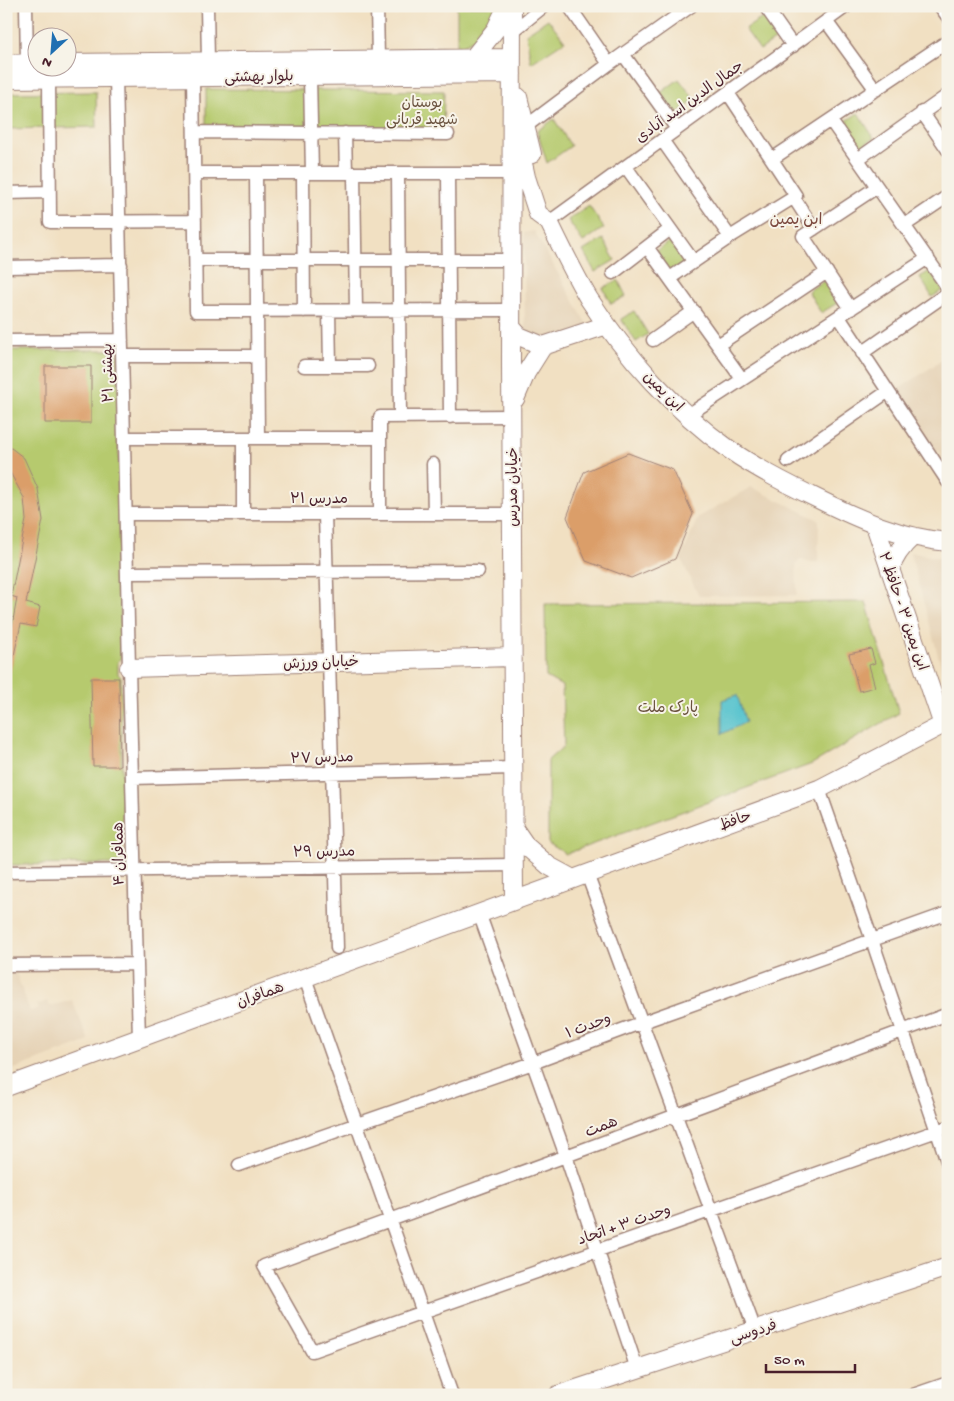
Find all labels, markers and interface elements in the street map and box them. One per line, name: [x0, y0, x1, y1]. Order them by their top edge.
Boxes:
north arrow: [28, 28, 78, 78]
text: N: [40, 52, 55, 71]
street label: جمال الدین اسد آبادی: [632, 57, 748, 148]
street label: بلوار بهشتی: [224, 68, 294, 88]
park label: بوستان شهید قربانی: [386, 95, 458, 130]
district label: ابن یمین: [769, 212, 823, 231]
street label: بهشتی ۲۱: [99, 343, 119, 403]
street label: ابن یمین: [639, 368, 687, 416]
street label: خیابان مدرس: [505, 447, 523, 527]
street label: مدرس ۲۱: [290, 491, 348, 509]
street label: ابن یمین ۳ - حافظ ۲: [873, 550, 931, 673]
street label: خیابان ورزش: [283, 654, 359, 674]
park label: پارک ملت: [638, 700, 698, 718]
street label: مدرس ۲۷: [290, 749, 354, 769]
street label: حافظ: [717, 808, 754, 836]
street label: همافران ۴: [110, 822, 130, 886]
street label: مدرس ۲۹: [293, 843, 355, 863]
street label: همافران: [235, 979, 287, 1013]
street label: وحدت ۱: [564, 1010, 614, 1044]
street label: همت: [583, 1113, 621, 1142]
street label: وحدت ۳ + اتحاد: [576, 1202, 674, 1250]
street label: فردوسی: [728, 1317, 780, 1349]
scale bar: [766, 1341, 855, 1373]
text: 50 m: [774, 1352, 805, 1370]

